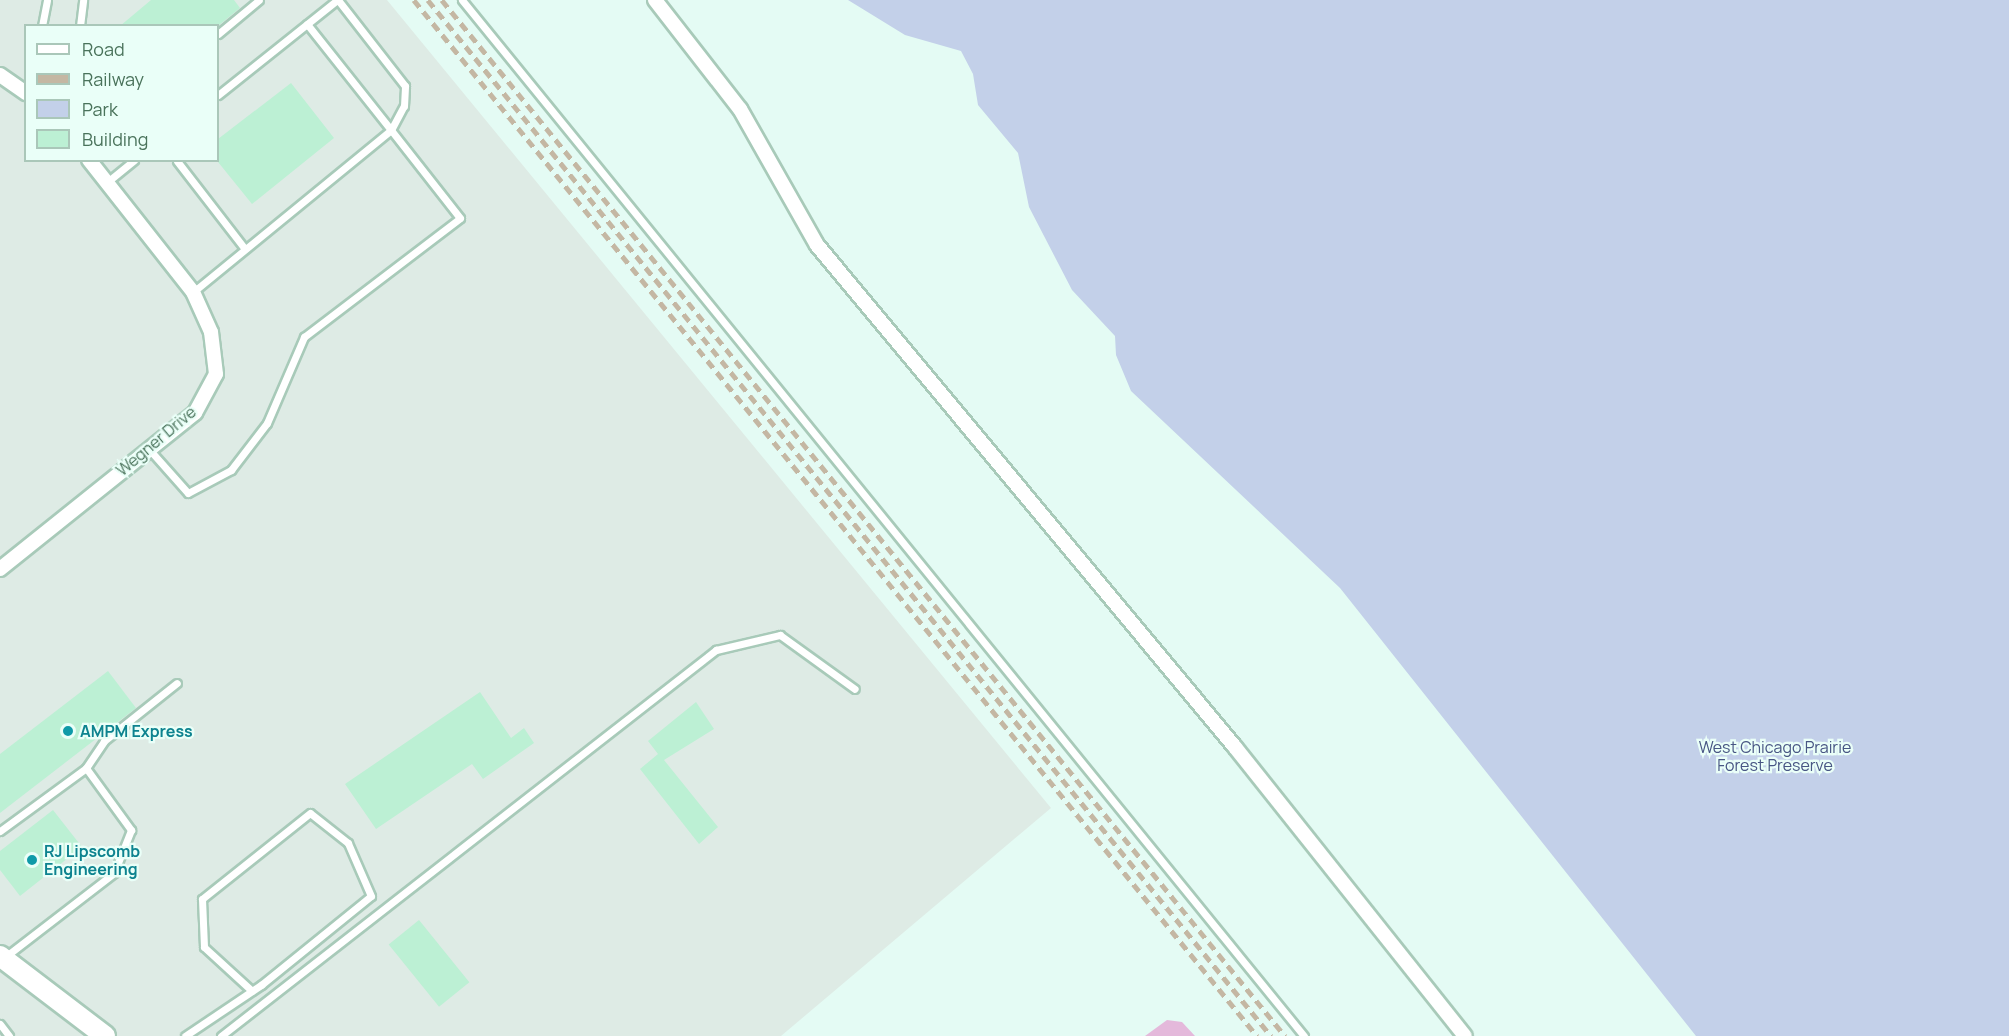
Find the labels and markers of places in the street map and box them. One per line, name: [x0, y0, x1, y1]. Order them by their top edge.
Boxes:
place label: AMPM Express: [80, 721, 193, 741]
marker: AMPM Express: [61, 724, 75, 738]
place label: RJ Lipscomb Engineering: [44, 841, 140, 879]
marker: RJ Lipscomb Engineering: [25, 853, 39, 867]

